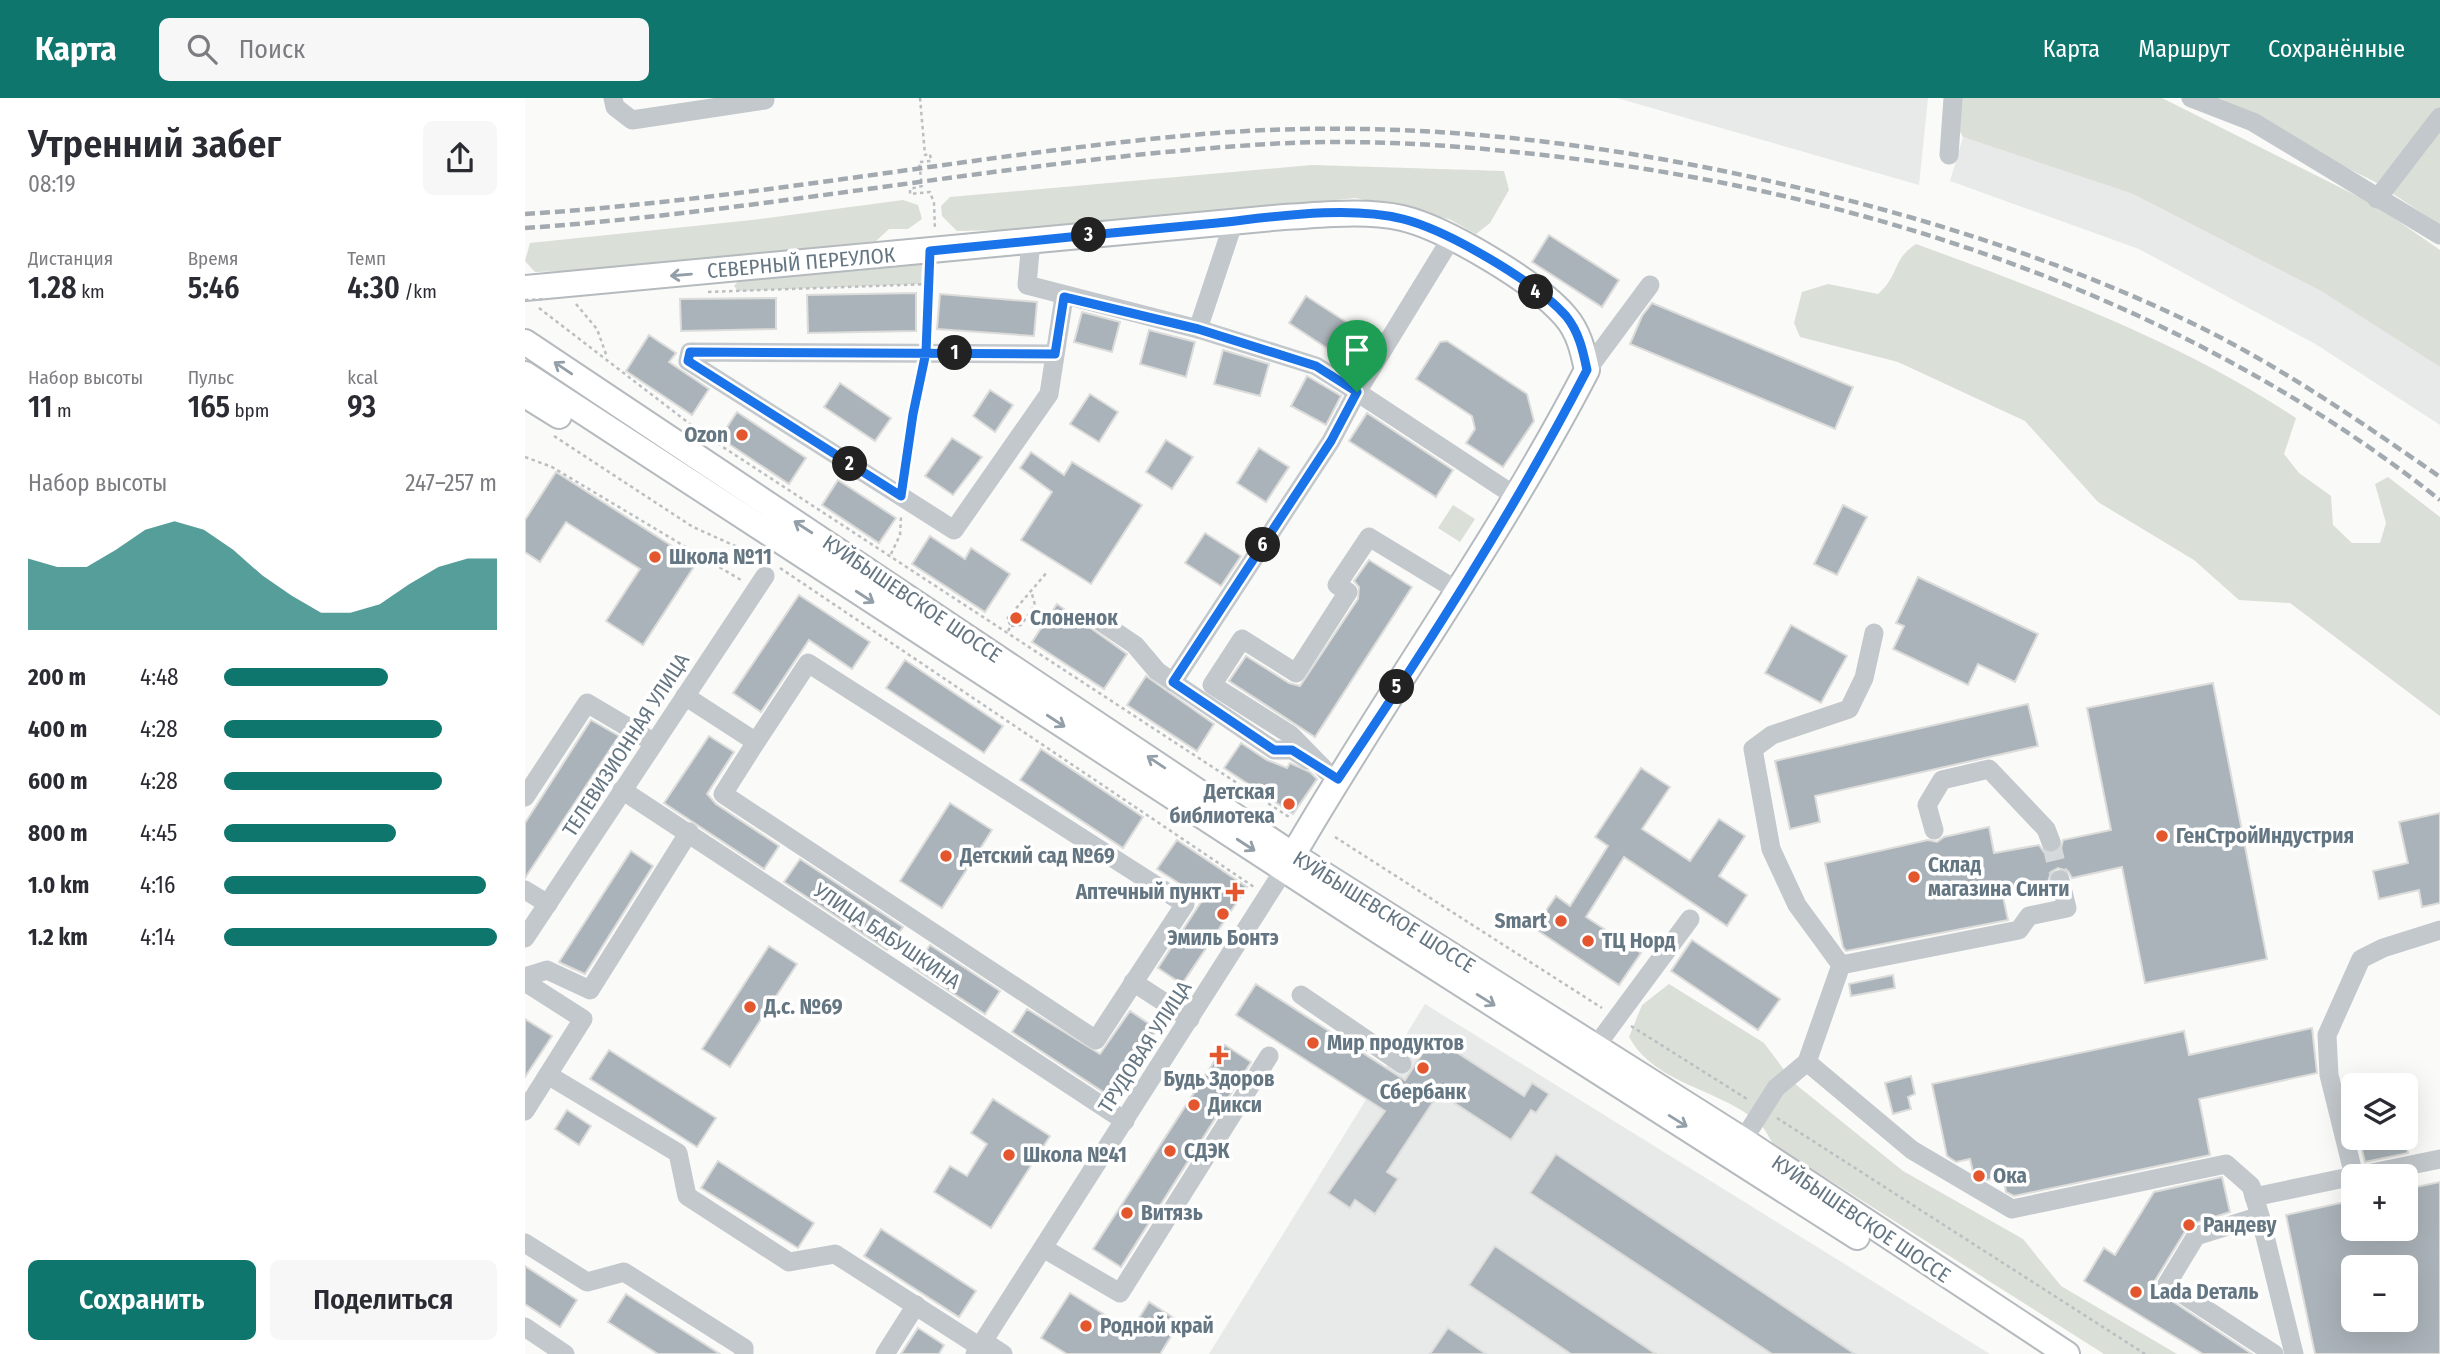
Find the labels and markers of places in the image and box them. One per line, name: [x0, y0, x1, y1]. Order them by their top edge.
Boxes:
pin: 3: [1071, 218, 1107, 252]
pin: 4: [1518, 274, 1553, 310]
pin: [1327, 320, 1387, 392]
pin: 1: [937, 336, 973, 370]
place label: Ozon: [684, 422, 728, 448]
marker: Ozon: [734, 427, 750, 443]
pin: 2: [833, 446, 867, 482]
pin: 6: [1245, 528, 1281, 562]
place label: Школа №11: [669, 544, 772, 570]
marker: Школа №11: [647, 549, 663, 565]
place label: Слоненок: [1030, 605, 1118, 631]
marker: Слоненок: [1008, 610, 1024, 626]
pin: 5: [1379, 670, 1415, 704]
place label: Детская библиотека: [1169, 779, 1275, 829]
marker: Детская библиотека: [1281, 796, 1297, 812]
place label: ГенСтройИндустрия: [2176, 823, 2354, 849]
marker: ГенСтройИндустрия: [2154, 828, 2170, 844]
place label: Детский сад №69: [959, 843, 1115, 869]
marker: Детский сад №69: [938, 848, 954, 864]
place label: Склад магазина Синти: [1928, 852, 2069, 902]
marker: Склад магазина Синти: [1906, 869, 1922, 885]
place label: Аптечный пункт: [1075, 879, 1222, 905]
marker: Аптечный пункт: [1227, 884, 1243, 900]
marker: Эмиль Бонтэ: [1215, 906, 1231, 922]
place label: Smart: [1495, 908, 1548, 934]
marker: Smart: [1553, 913, 1569, 929]
place label: Эмиль Бонтэ: [1167, 925, 1279, 951]
place label: ТЦ Норд: [1602, 928, 1676, 954]
marker: ТЦ Норд: [1580, 933, 1596, 949]
place label: Д.с. №69: [763, 994, 843, 1020]
marker: Д.с. №69: [742, 999, 758, 1015]
place label: Мир продуктов: [1327, 1030, 1465, 1056]
marker: Мир продуктов: [1305, 1035, 1321, 1051]
marker: Будь Здоров: [1211, 1047, 1227, 1063]
marker: Сбербанк: [1415, 1060, 1431, 1076]
place label: Будь Здоров: [1163, 1066, 1275, 1092]
place label: Сбербанк: [1380, 1079, 1467, 1105]
place label: Дикси: [1207, 1092, 1262, 1118]
marker: Дикси: [1186, 1097, 1202, 1113]
place label: СДЭК: [1184, 1138, 1231, 1164]
place label: Школа №41: [1023, 1142, 1127, 1168]
marker: СДЭК: [1162, 1143, 1178, 1159]
marker: Школа №41: [1001, 1147, 1017, 1163]
place label: Ока: [1993, 1163, 2027, 1189]
marker: Ока: [1971, 1168, 1987, 1184]
place label: Витязь: [1141, 1200, 1203, 1226]
marker: Витязь: [1119, 1205, 1135, 1221]
place label: Рандеву: [2203, 1212, 2277, 1238]
marker: Рандеву: [2181, 1217, 2197, 1233]
place label: Lada Dеталь: [2150, 1279, 2259, 1305]
marker: Lada Dеталь: [2128, 1284, 2144, 1300]
place label: Родной край: [1100, 1313, 1214, 1339]
marker: Родной край: [1078, 1318, 1094, 1334]

